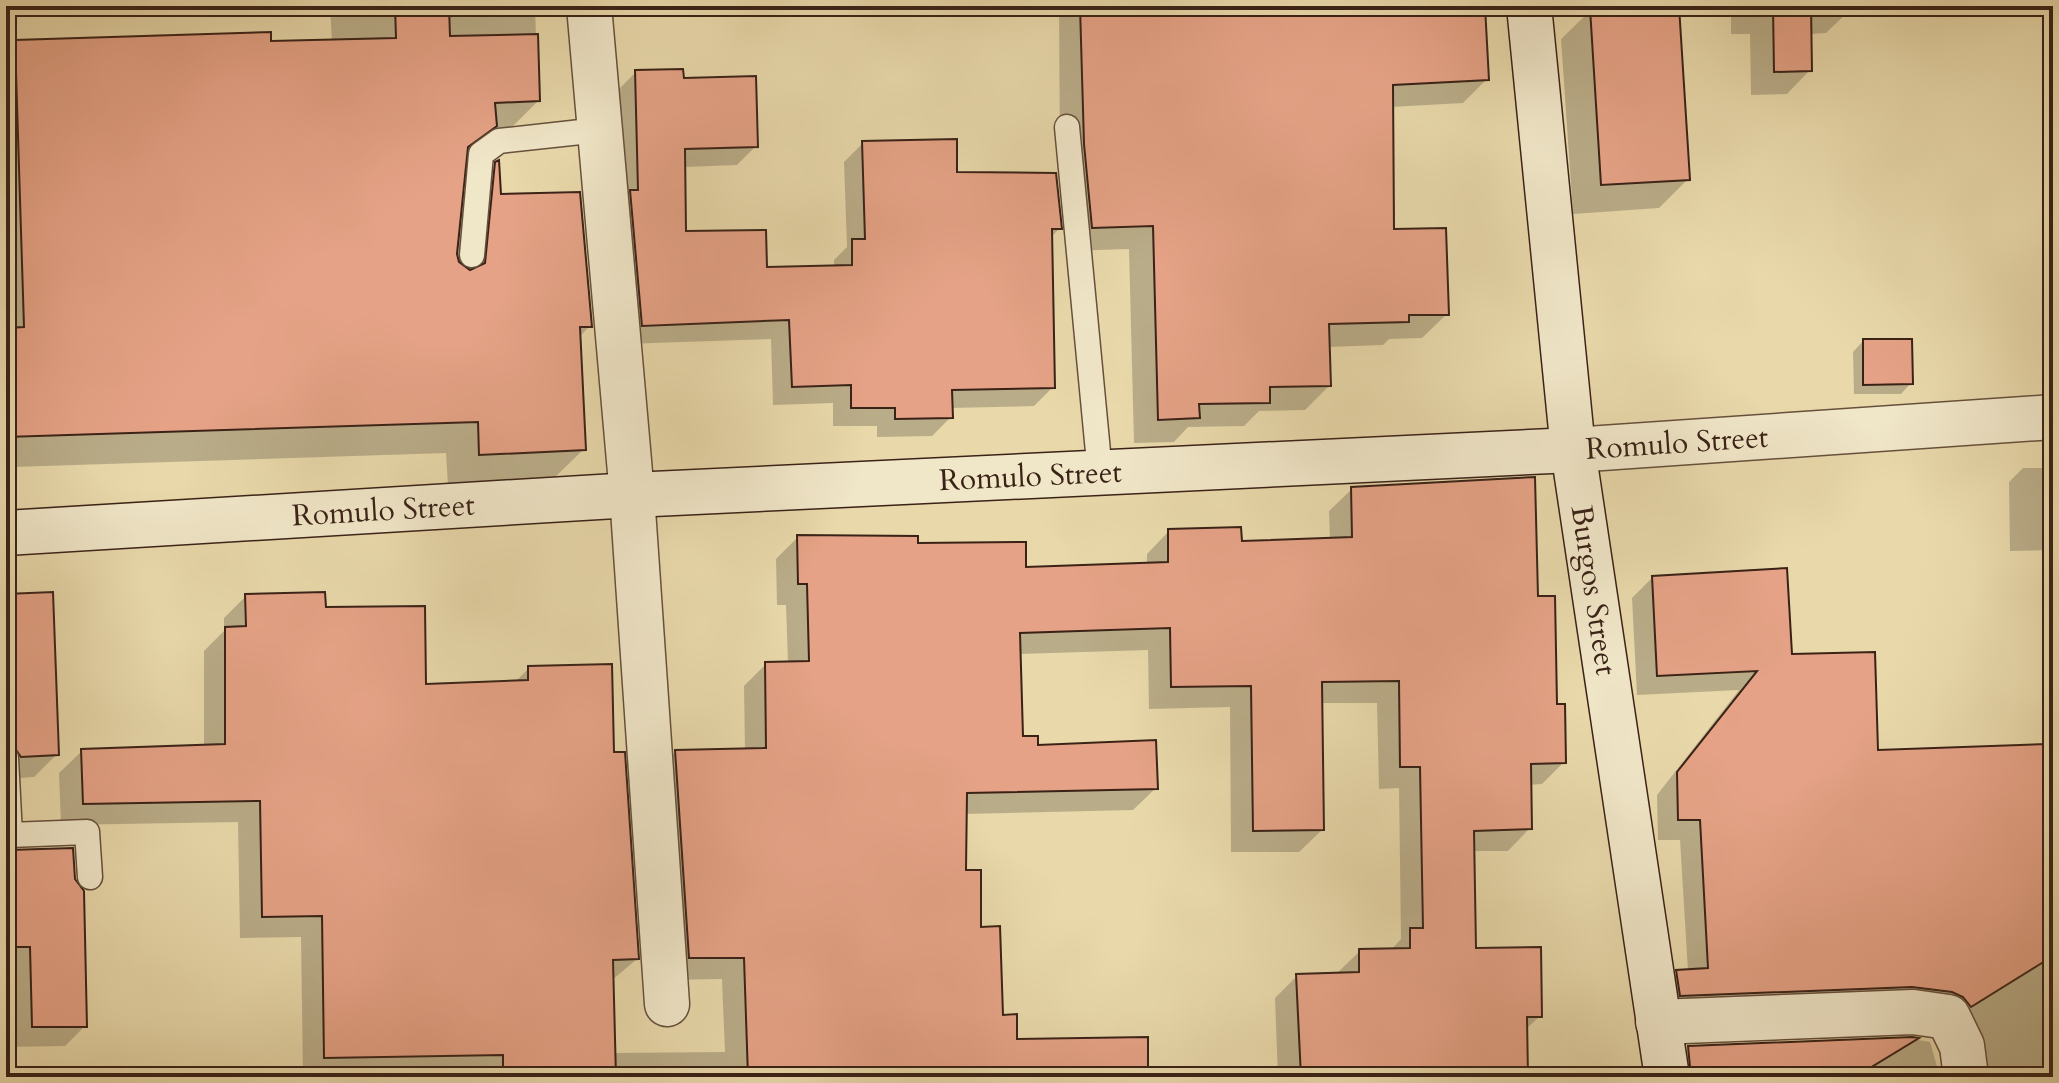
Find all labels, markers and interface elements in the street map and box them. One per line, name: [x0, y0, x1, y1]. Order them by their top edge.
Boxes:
street label: Romulo Street: [1584, 417, 1770, 470]
street label: Romulo Street: [938, 452, 1123, 501]
street label: Romulo Street: [291, 485, 476, 537]
street label: Burgos Street: [1561, 503, 1627, 679]

